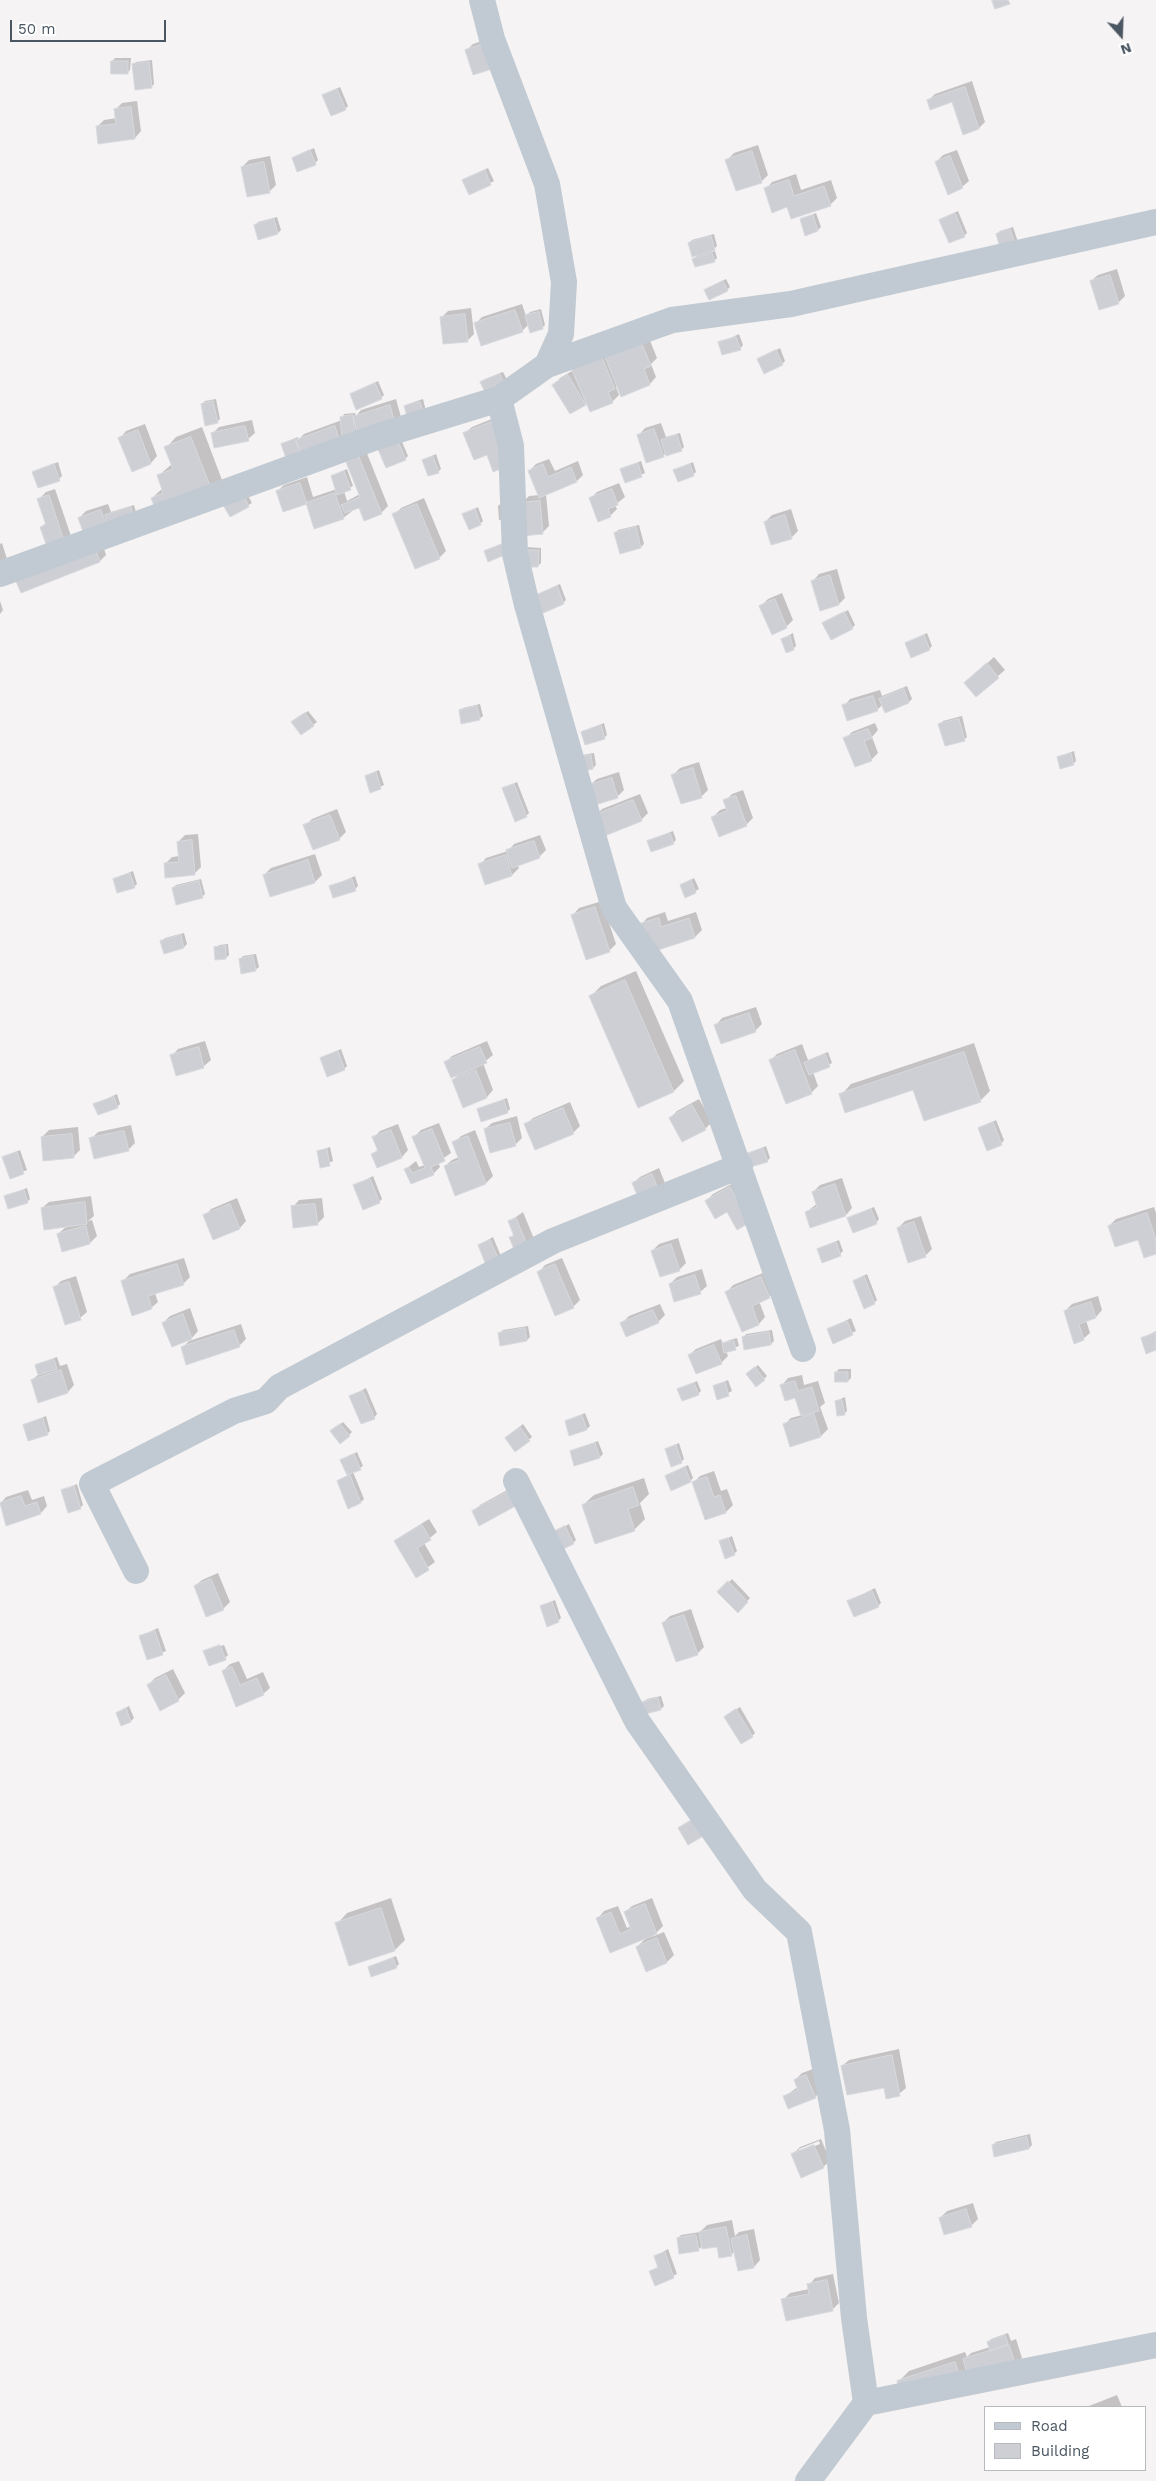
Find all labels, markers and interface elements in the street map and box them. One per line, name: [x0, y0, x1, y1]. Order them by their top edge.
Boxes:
scale bar: [12, 10, 169, 42]
north arrow: [1096, 10, 1146, 60]
text: 50 m: [18, 20, 55, 38]
text: N: [1119, 40, 1134, 58]
legend: [984, 2406, 1146, 2471]
text: Road: [1031, 2417, 1068, 2435]
text: Building: [1031, 2442, 1089, 2460]

